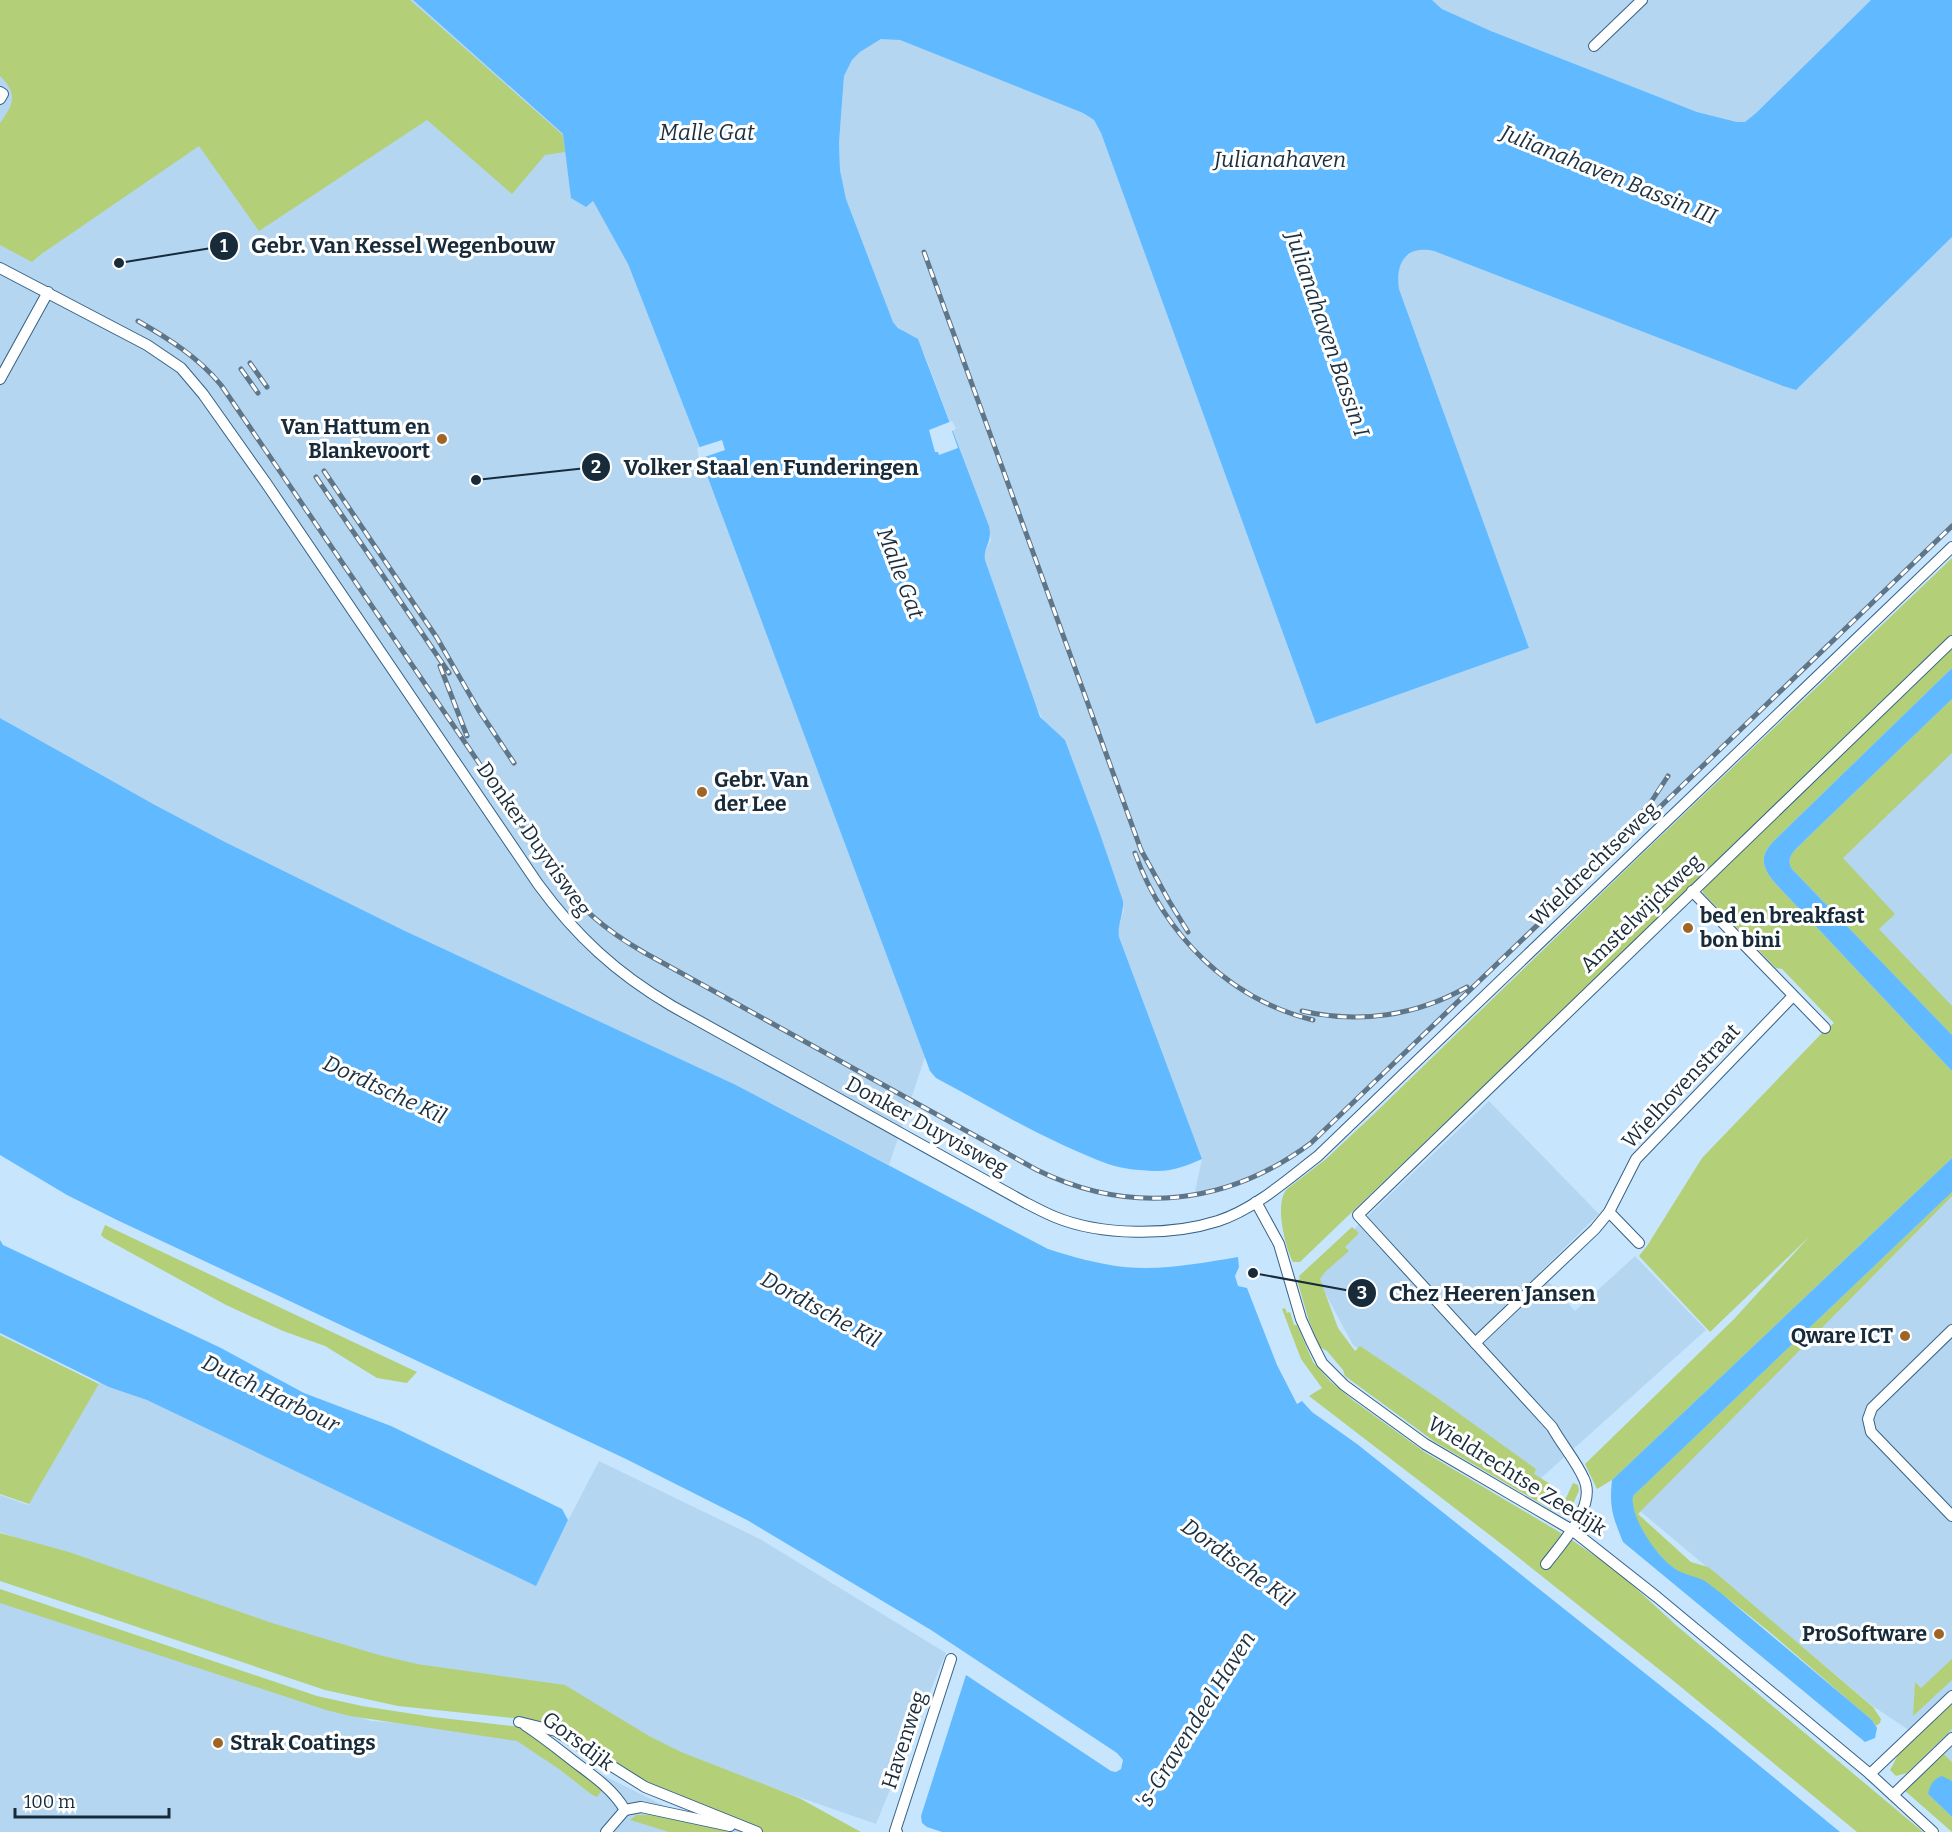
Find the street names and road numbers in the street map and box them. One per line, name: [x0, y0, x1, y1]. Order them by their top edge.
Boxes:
street label: Donker Duyvisweg: [471, 757, 597, 921]
street label: Wieldrechtseweg: [1524, 796, 1664, 932]
street label: Amstelwijckweg: [1575, 848, 1708, 978]
street label: Wielhovenstraat: [1616, 1018, 1746, 1154]
street label: Donker Duyvisweg: [841, 1071, 1013, 1182]
street label: Wieldrechtse Zeedijk: [1423, 1410, 1611, 1542]
street label: Havenweg: [876, 1687, 932, 1792]
street label: Gorsdijk: [537, 1706, 619, 1776]

